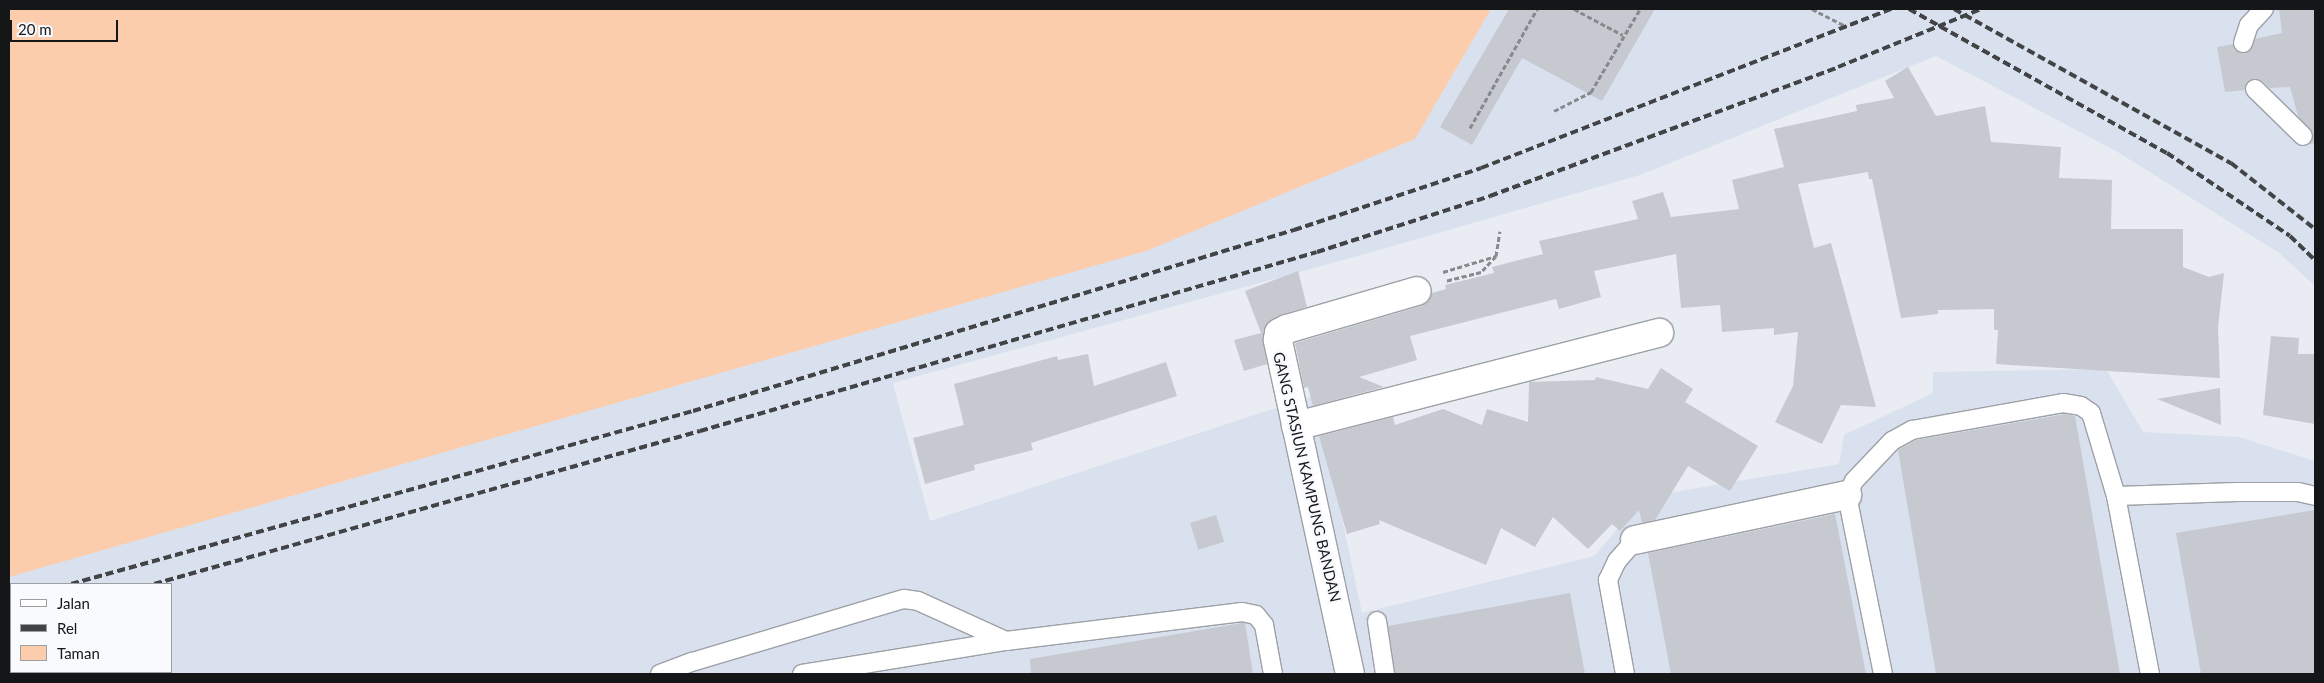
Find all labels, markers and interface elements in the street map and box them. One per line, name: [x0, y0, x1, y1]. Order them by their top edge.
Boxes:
scale bar: [12, 10, 120, 42]
text: 20 m: [18, 20, 52, 38]
street label: GANG STASIUN KAMPUNG BANDAN: [1269, 350, 1345, 604]
legend: [10, 583, 172, 673]
text: Jalan: [57, 594, 90, 612]
text: Rel: [57, 619, 77, 637]
text: Taman: [57, 644, 100, 662]

